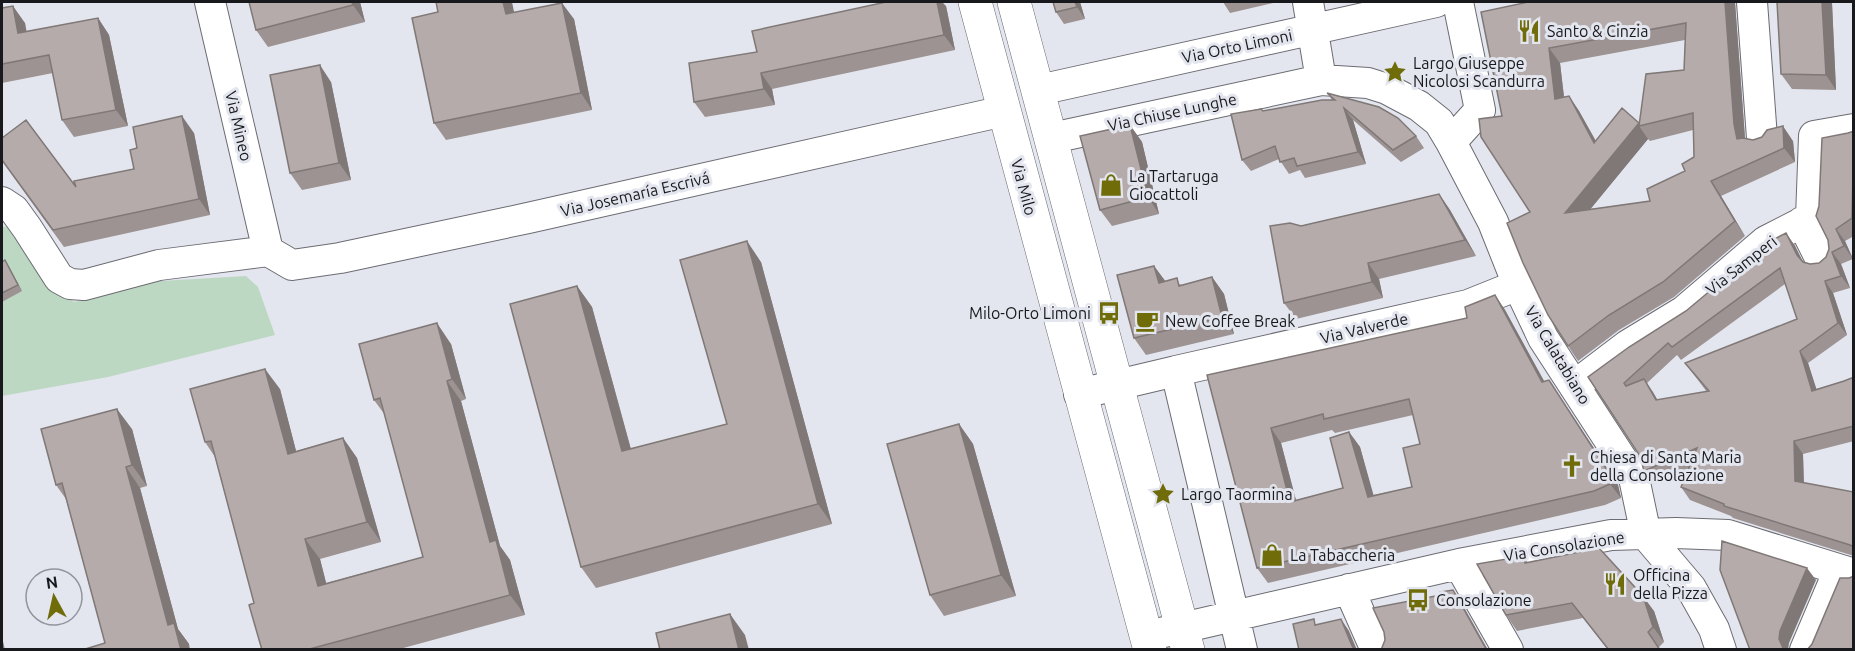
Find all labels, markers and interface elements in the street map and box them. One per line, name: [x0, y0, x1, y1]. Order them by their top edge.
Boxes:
restaurant icon: Santo & Cinzia: [1516, 18, 1542, 44]
place label: Santo & Cinzia: [1547, 22, 1648, 40]
street label: Via Orto Limoni: [1180, 26, 1294, 66]
place label: Largo Giuseppe Nicolosi Scandurra: [1413, 54, 1545, 90]
place icon: Largo Giuseppe Nicolosi Scandurra: [1382, 59, 1408, 85]
street label: Via Mineo: [222, 89, 256, 163]
street label: Via Chiuse Lunghe: [1106, 90, 1238, 134]
street label: Via Milo: [1008, 157, 1040, 217]
place label: La Tartaruga Giocattoli: [1129, 167, 1219, 203]
street label: Via Josemaría Escrivá: [559, 168, 711, 220]
shop icon: La Tartaruga Giocattoli: [1098, 172, 1124, 198]
street label: Via Samperi: [1702, 232, 1780, 298]
bus stop icon: Milo-Orto Limoni: [1096, 300, 1122, 326]
street label: Via Calatabiano: [1522, 303, 1594, 407]
place label: Milo-Orto Limoni: [969, 304, 1091, 322]
cafe icon: New Coffee Break: [1134, 308, 1160, 334]
street label: Via Valverde: [1318, 309, 1410, 347]
place label: New Coffee Break: [1165, 312, 1295, 330]
place label: Chiesa di Santa Maria della Consolazione: [1590, 448, 1742, 484]
church icon: Chiesa di Santa Maria della Consolazione: [1559, 453, 1585, 479]
place icon: Largo Taormina: [1150, 481, 1176, 507]
place label: Largo Taormina: [1181, 485, 1293, 503]
street label: Via Consolazione: [1502, 528, 1626, 564]
shop icon: La Tabaccheria: [1259, 542, 1285, 568]
place label: La Tabaccheria: [1290, 546, 1395, 564]
place label: Officina della Pizza: [1633, 566, 1708, 602]
north arrow: [24, 567, 84, 627]
restaurant icon: Officina della Pizza: [1602, 571, 1628, 597]
text: N: [45, 572, 59, 592]
bus stop icon: Consolazione: [1405, 587, 1431, 613]
place label: Consolazione: [1436, 591, 1532, 609]

